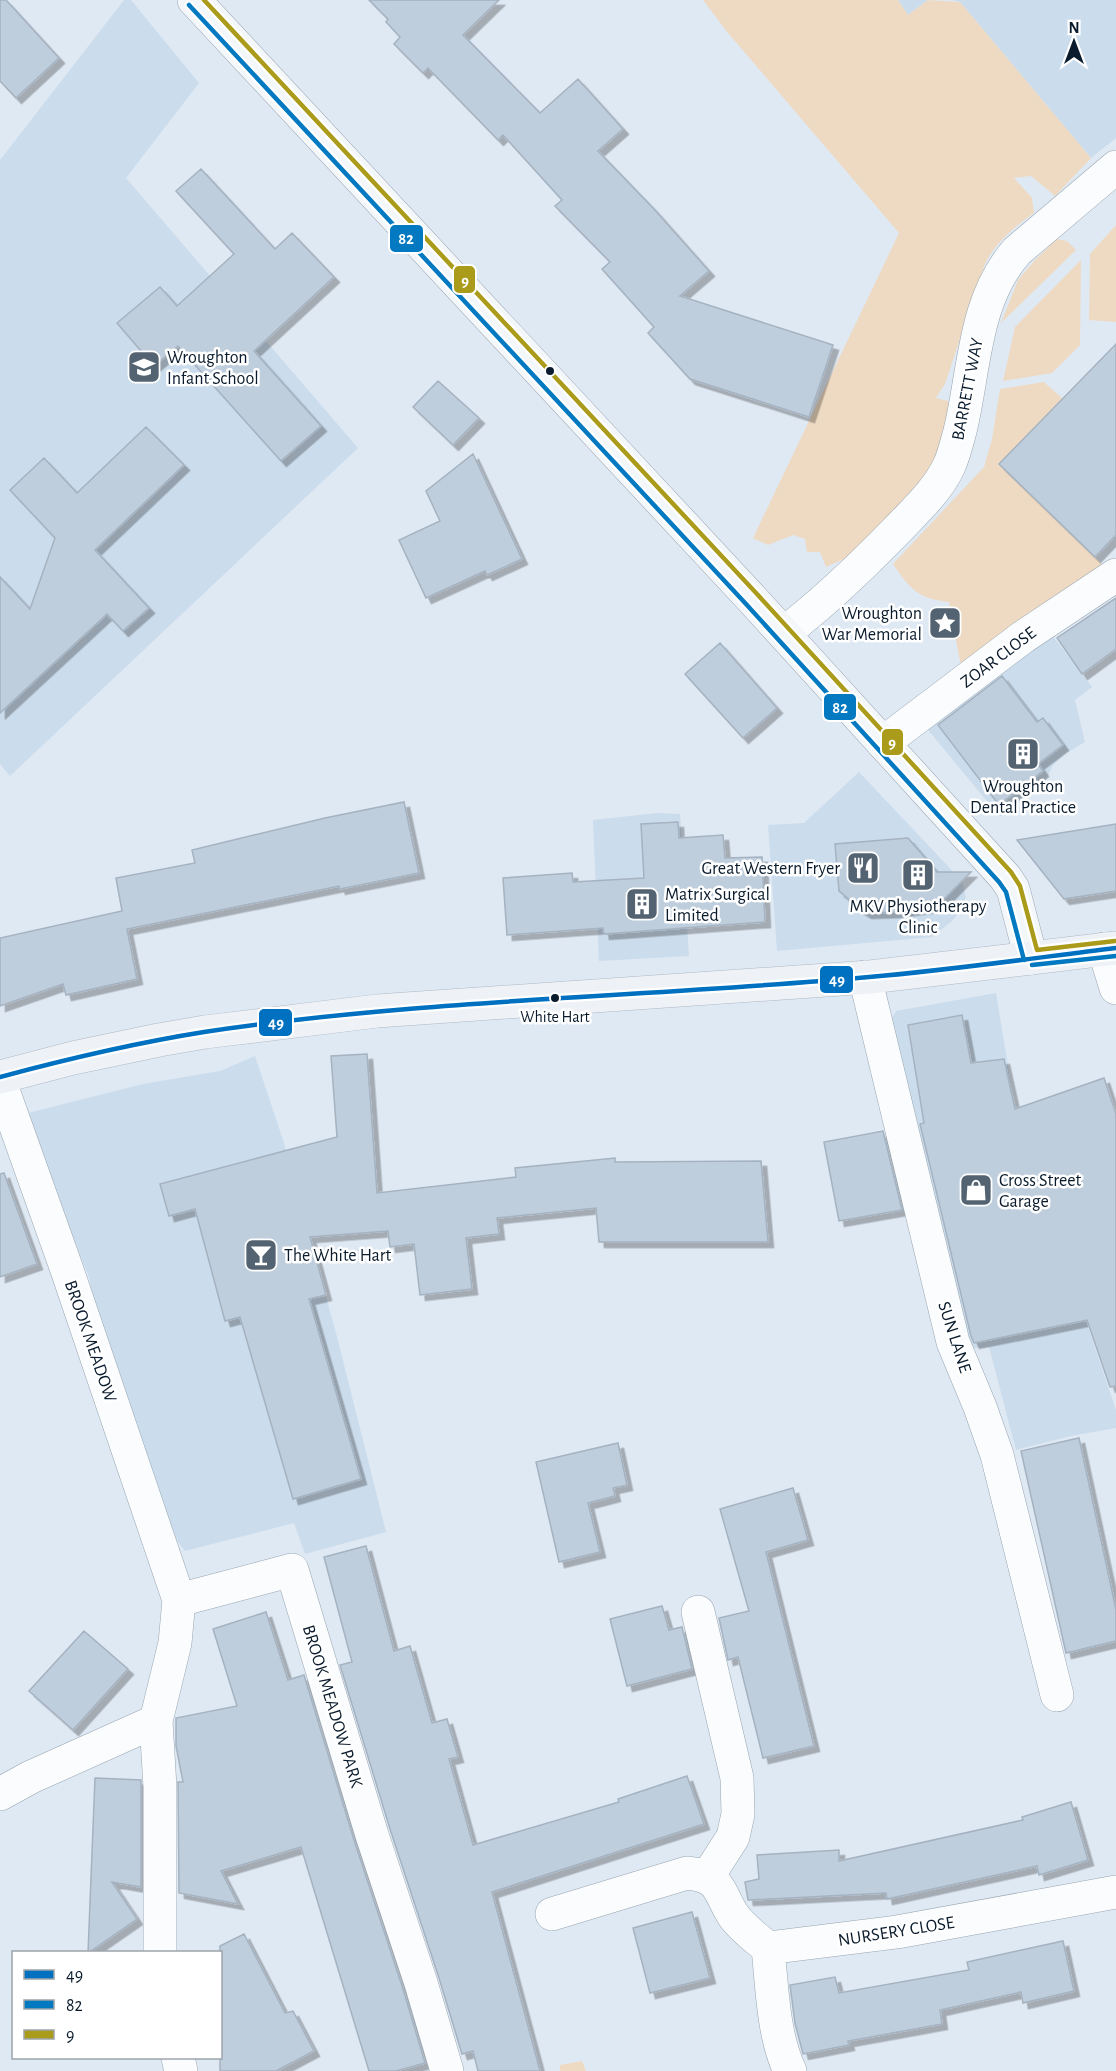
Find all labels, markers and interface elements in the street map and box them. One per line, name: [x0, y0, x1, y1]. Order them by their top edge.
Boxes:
north arrow: [1044, 12, 1104, 72]
text: N: [1068, 20, 1080, 36]
line badge: 82: [389, 224, 424, 253]
text: 82: [398, 231, 414, 247]
line badge: 9: [453, 265, 476, 294]
text: 9: [461, 273, 469, 289]
street label: BARRETT WAY: [949, 336, 987, 442]
school or university icon: Wroughton Infant School: [126, 349, 162, 385]
place label: Wroughton Infant School: [167, 349, 259, 388]
unlabelled marker: [544, 365, 556, 377]
place label: Wroughton War Memorial: [822, 605, 922, 644]
place icon: Wroughton War Memorial: [927, 605, 963, 641]
street label: ZOAR CLOSE: [958, 624, 1040, 692]
line badge: 82: [823, 693, 857, 721]
text: 82: [832, 700, 848, 716]
line badge: 9: [881, 728, 904, 756]
text: 9: [888, 735, 896, 751]
building icon: Wroughton Dental Practice: [1005, 736, 1041, 772]
place label: Wroughton Dental Practice: [970, 778, 1076, 817]
restaurant icon: Great Western Fryer: [845, 850, 881, 886]
building icon: MKV Physiotherapy Clinic: [900, 857, 936, 893]
place label: Great Western Fryer: [702, 860, 840, 878]
building icon: Matrix Surgical Limited: [624, 886, 660, 922]
place label: Matrix Surgical Limited: [665, 886, 770, 925]
place label: MKV Physiotherapy Clinic: [849, 898, 987, 937]
line badge: 49: [819, 965, 854, 994]
text: 49: [829, 972, 845, 988]
marker: White Hart: [549, 992, 561, 1004]
line badge: 49: [258, 1008, 293, 1037]
place label: White Hart: [520, 1009, 590, 1025]
text: 49: [268, 1015, 284, 1031]
shop icon: Cross Street Garage: [958, 1172, 994, 1208]
place label: Cross Street Garage: [999, 1172, 1082, 1211]
bar icon: The White Hart: [243, 1237, 279, 1273]
place label: The White Hart: [284, 1247, 392, 1265]
street label: BROOK MEADOW: [61, 1278, 119, 1404]
street label: SUN LANE: [934, 1299, 974, 1376]
street label: BROOK MEADOW PARK: [299, 1623, 365, 1790]
street label: NURSERY CLOSE: [837, 1914, 956, 1950]
legend: [12, 1951, 222, 2059]
text: 49: [66, 1967, 83, 1985]
text: 82: [66, 1997, 83, 2015]
text: 9: [66, 2027, 74, 2045]

